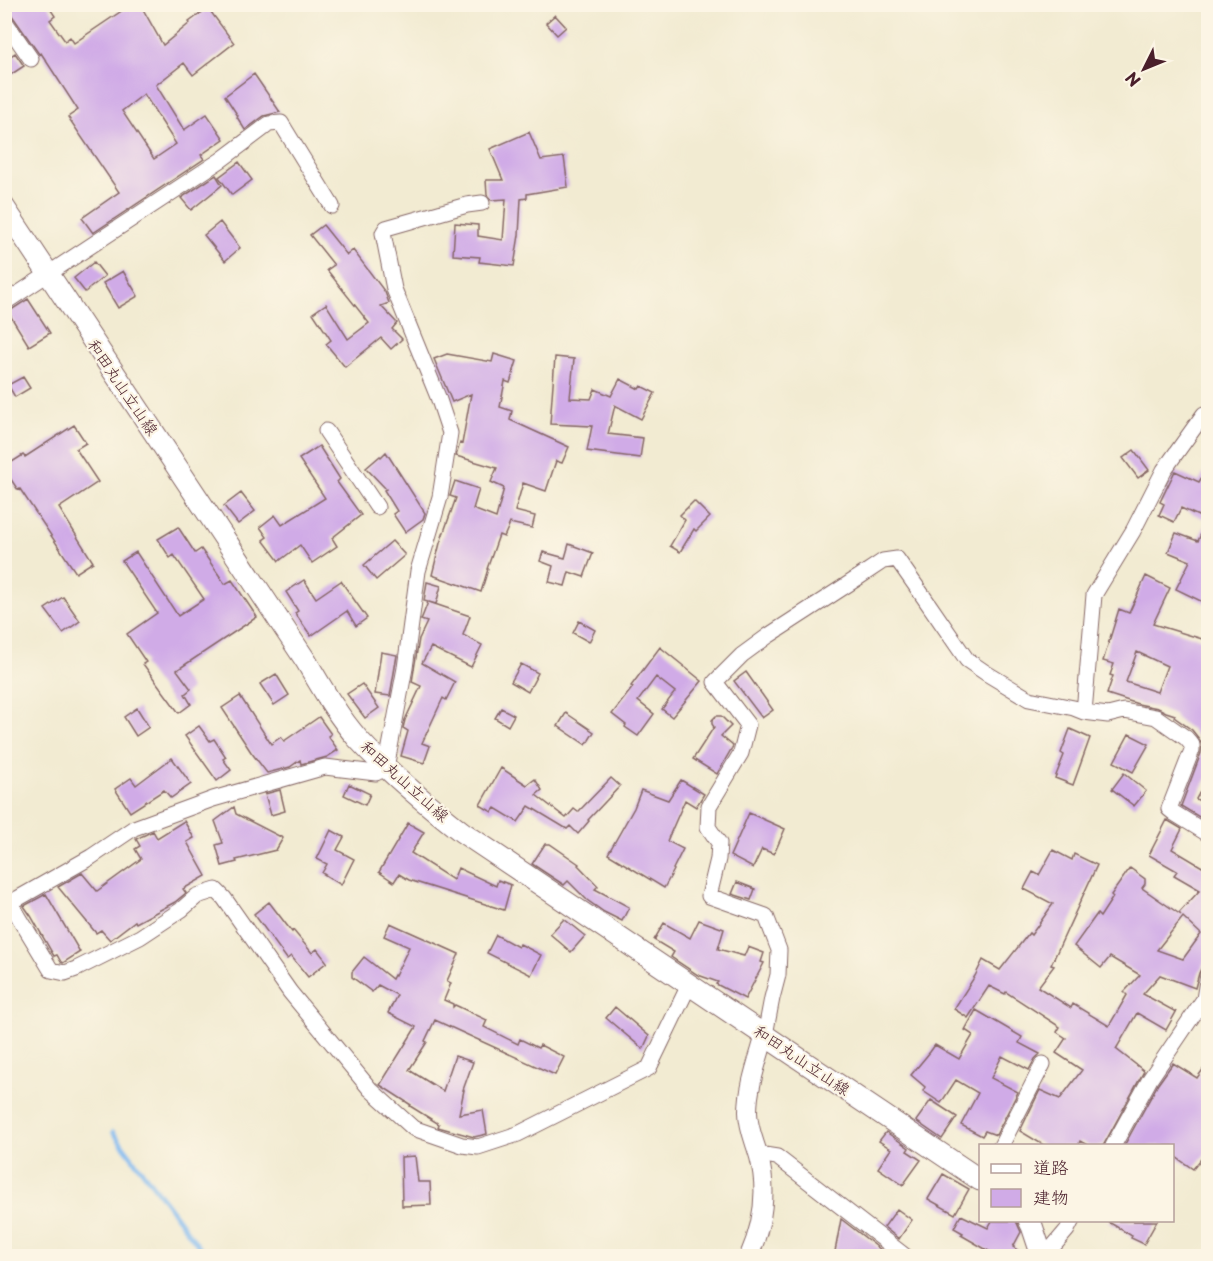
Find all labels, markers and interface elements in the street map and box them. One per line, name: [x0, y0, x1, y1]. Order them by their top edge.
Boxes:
north arrow: [1114, 39, 1174, 99]
text: N: [1119, 67, 1145, 93]
street label: 和田丸山立山線: [83, 333, 165, 440]
street label: 和田丸山立山線: [356, 734, 455, 827]
street label: 和田丸山立山線: [749, 1018, 856, 1100]
legend: [979, 1144, 1174, 1222]
text: 道路: [1033, 1153, 1069, 1180]
text: 建物: [1033, 1183, 1069, 1210]

